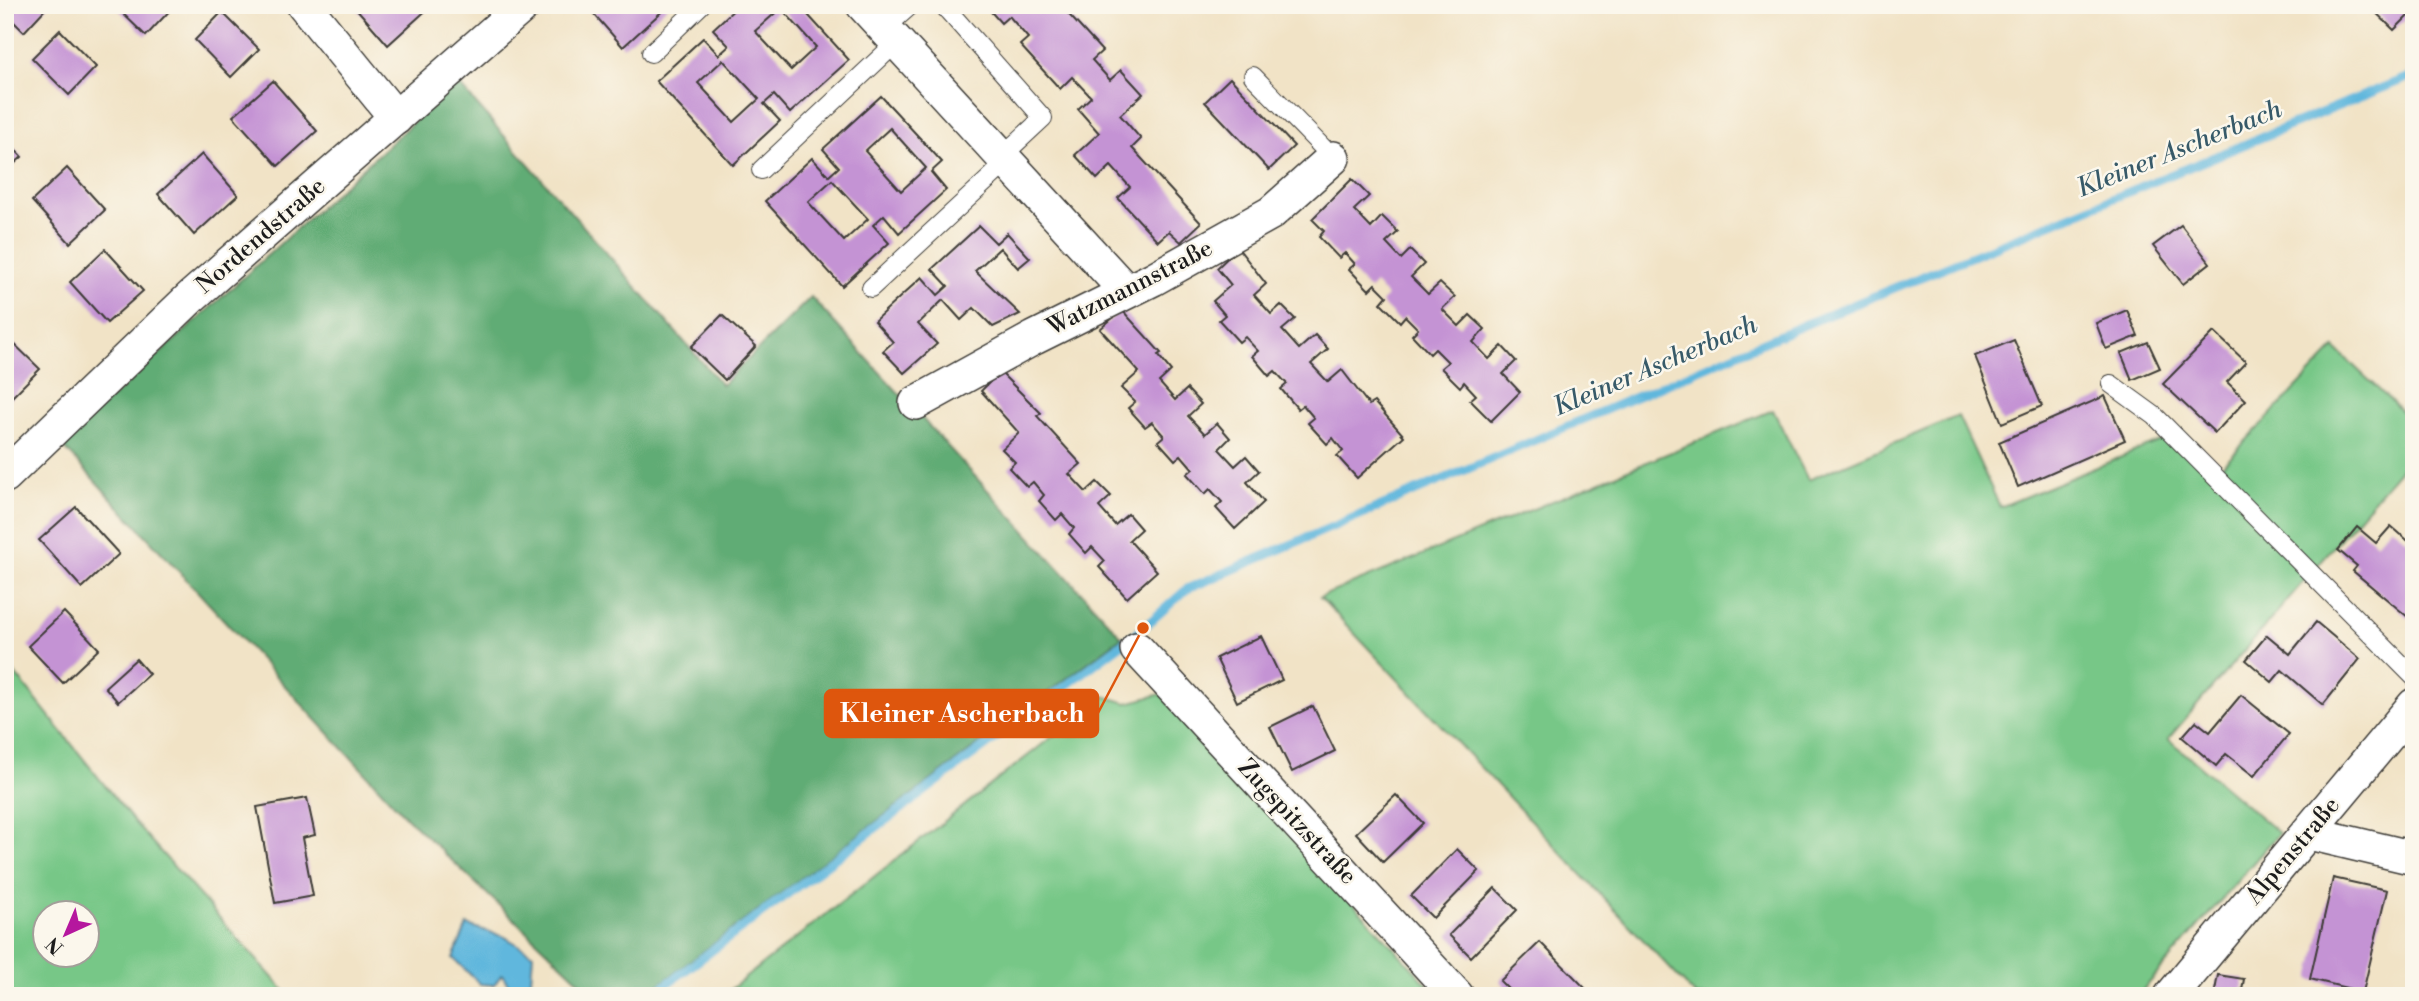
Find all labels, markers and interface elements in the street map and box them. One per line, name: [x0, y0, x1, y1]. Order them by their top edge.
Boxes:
water label: Kleiner Ascherbach: [2072, 93, 2287, 205]
street label: Nordendstraße: [190, 171, 332, 301]
street label: Watzmannstraße: [1041, 233, 1218, 343]
water label: Kleiner Ascherbach: [1548, 308, 1762, 423]
callout: Kleiner Ascherbach: [825, 690, 1098, 737]
text: Kleiner Ascherbach: [840, 698, 1084, 730]
street label: Zugspitzstraße: [1231, 753, 1363, 891]
street label: Alpenstraße: [2239, 791, 2347, 912]
north arrow: [32, 900, 102, 970]
text: N: [41, 932, 69, 959]

